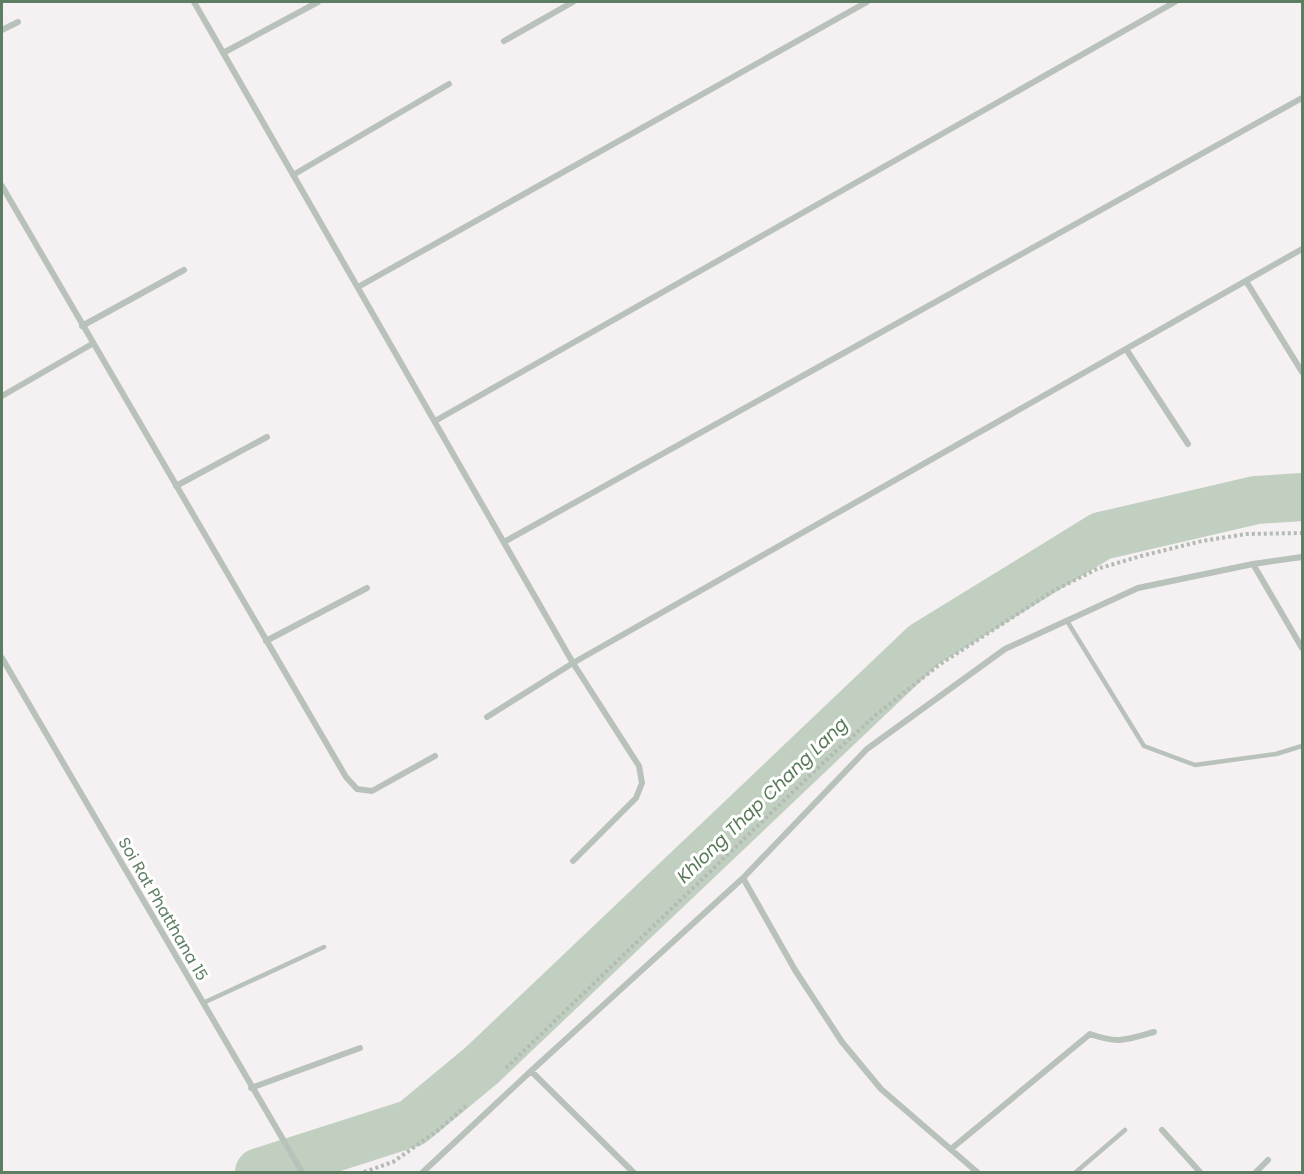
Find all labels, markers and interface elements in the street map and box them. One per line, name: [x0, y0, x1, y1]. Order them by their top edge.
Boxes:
water label: Khlong Thap Chang Lang: [671, 712, 853, 888]
street label: Soi Rat Phatthana 15: [113, 833, 213, 985]

